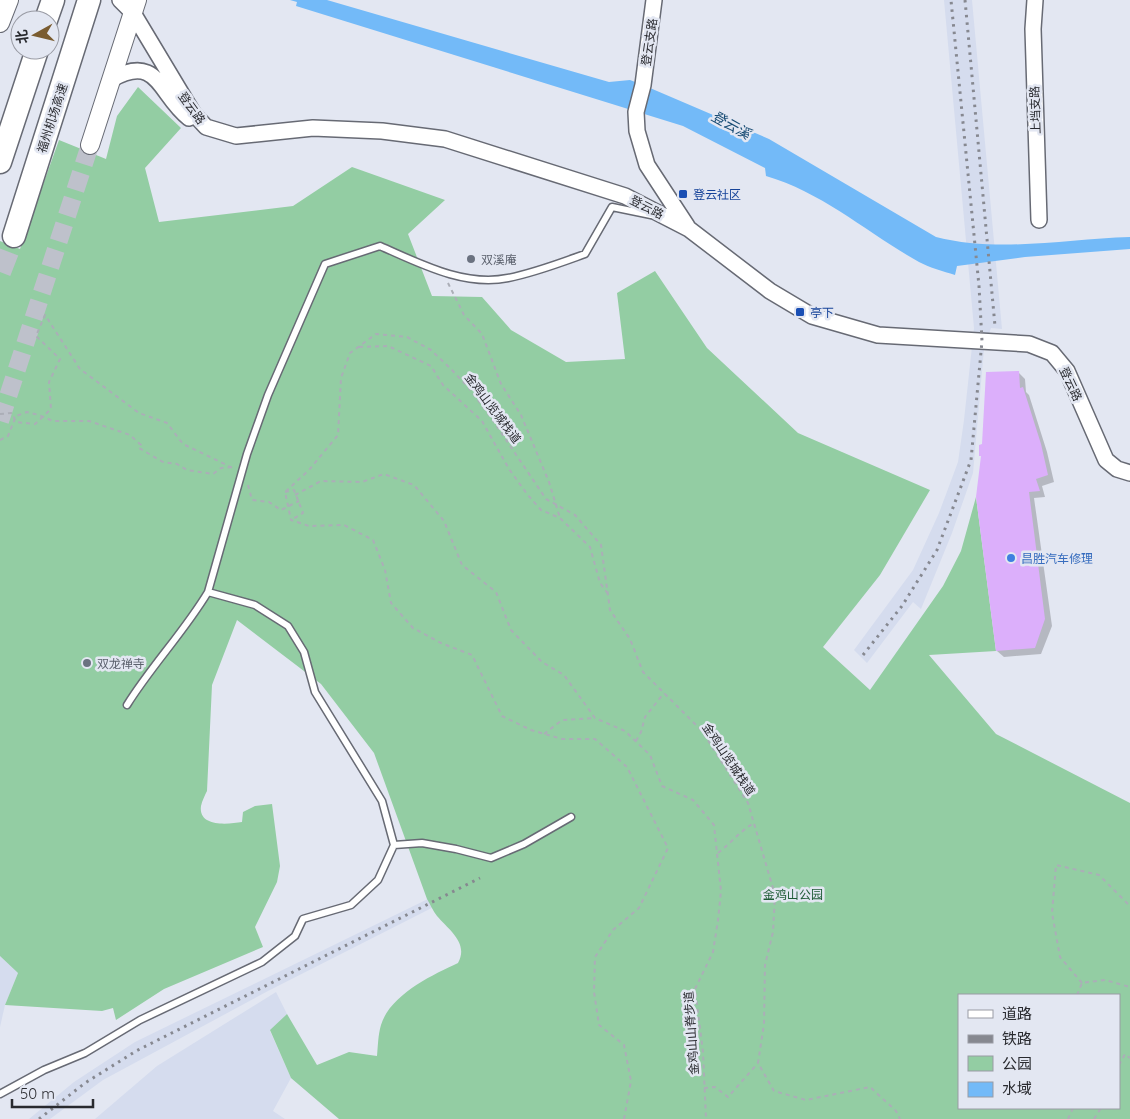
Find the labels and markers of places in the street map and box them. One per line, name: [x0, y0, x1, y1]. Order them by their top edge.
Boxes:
place label: 登云社区: [693, 187, 741, 202]
marker: 登云社区: [677, 188, 689, 200]
place label: 双溪庵: [481, 252, 517, 267]
marker: 双溪庵: [465, 253, 477, 265]
place label: 亭下: [810, 305, 834, 320]
marker: 亭下: [794, 306, 806, 318]
place label: 昌胜汽车修理: [1021, 551, 1093, 566]
marker: 昌胜汽车修理: [1005, 552, 1017, 564]
place label: 双龙禅寺: [97, 656, 145, 671]
marker: 双龙禅寺: [81, 657, 93, 669]

